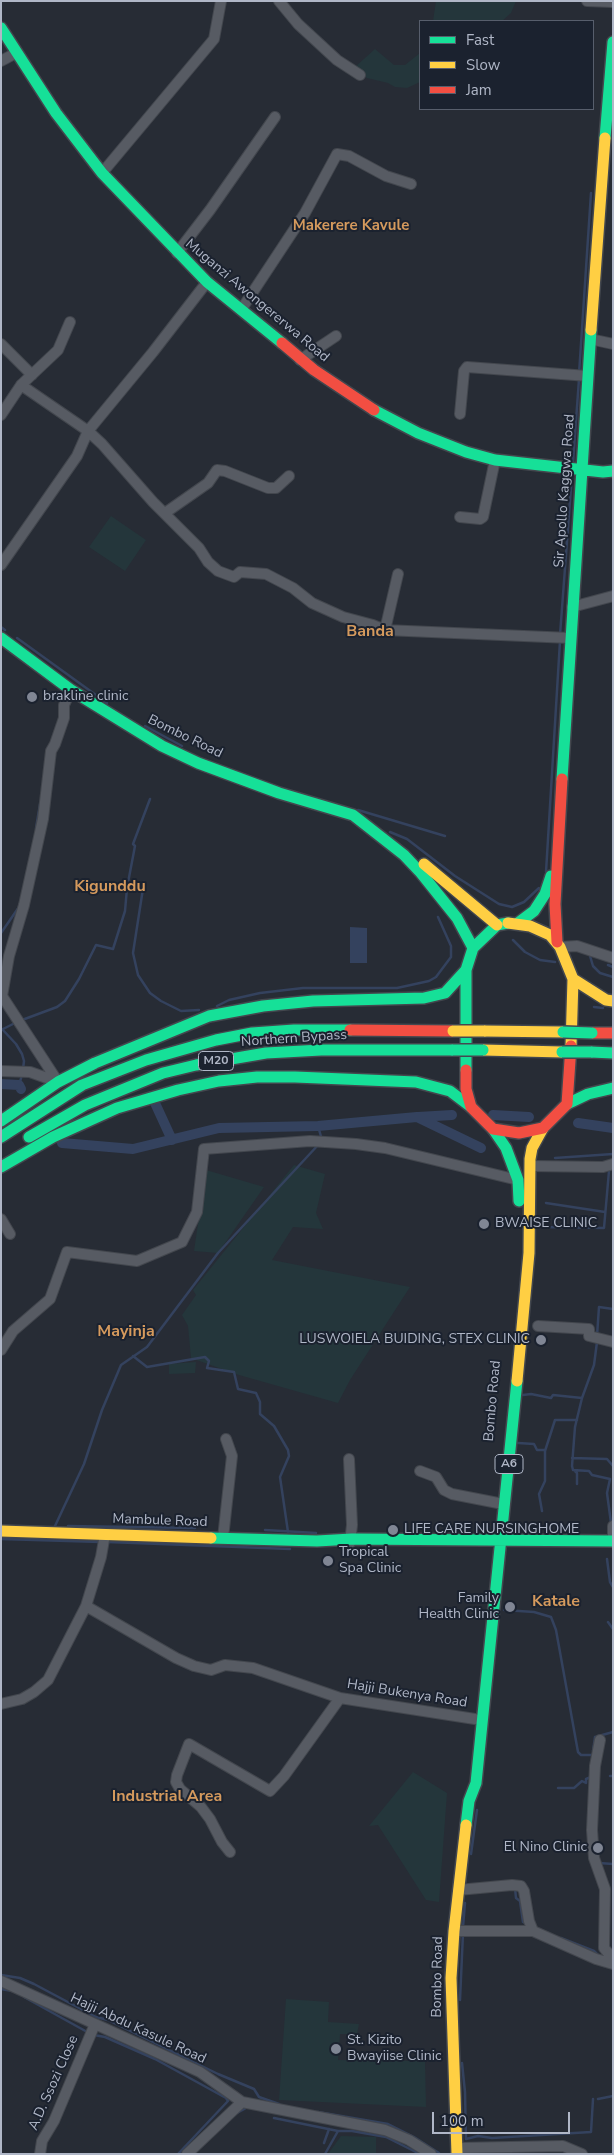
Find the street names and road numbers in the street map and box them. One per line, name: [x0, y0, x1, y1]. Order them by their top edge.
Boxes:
street label: Muganzi Awongererwa Road: [182, 236, 332, 366]
street label: Sir Apollo Kaggwa Road: [551, 414, 579, 568]
street label: Bombo Road: [145, 712, 225, 762]
street label: Northern Bypass: [240, 1027, 348, 1051]
road number: M20: [198, 1052, 234, 1070]
street label: Bombo Road: [481, 1360, 505, 1442]
road number: A6: [495, 1455, 523, 1474]
street label: Mambule Road: [112, 1511, 208, 1531]
street label: Hajji Bukenya Road: [346, 1676, 468, 1712]
street label: Bombo Road: [429, 1936, 447, 2018]
street label: Hajji Abdu Kasule Road: [67, 1990, 209, 2068]
street label: A.D. Ssozi Close: [26, 2033, 82, 2133]

